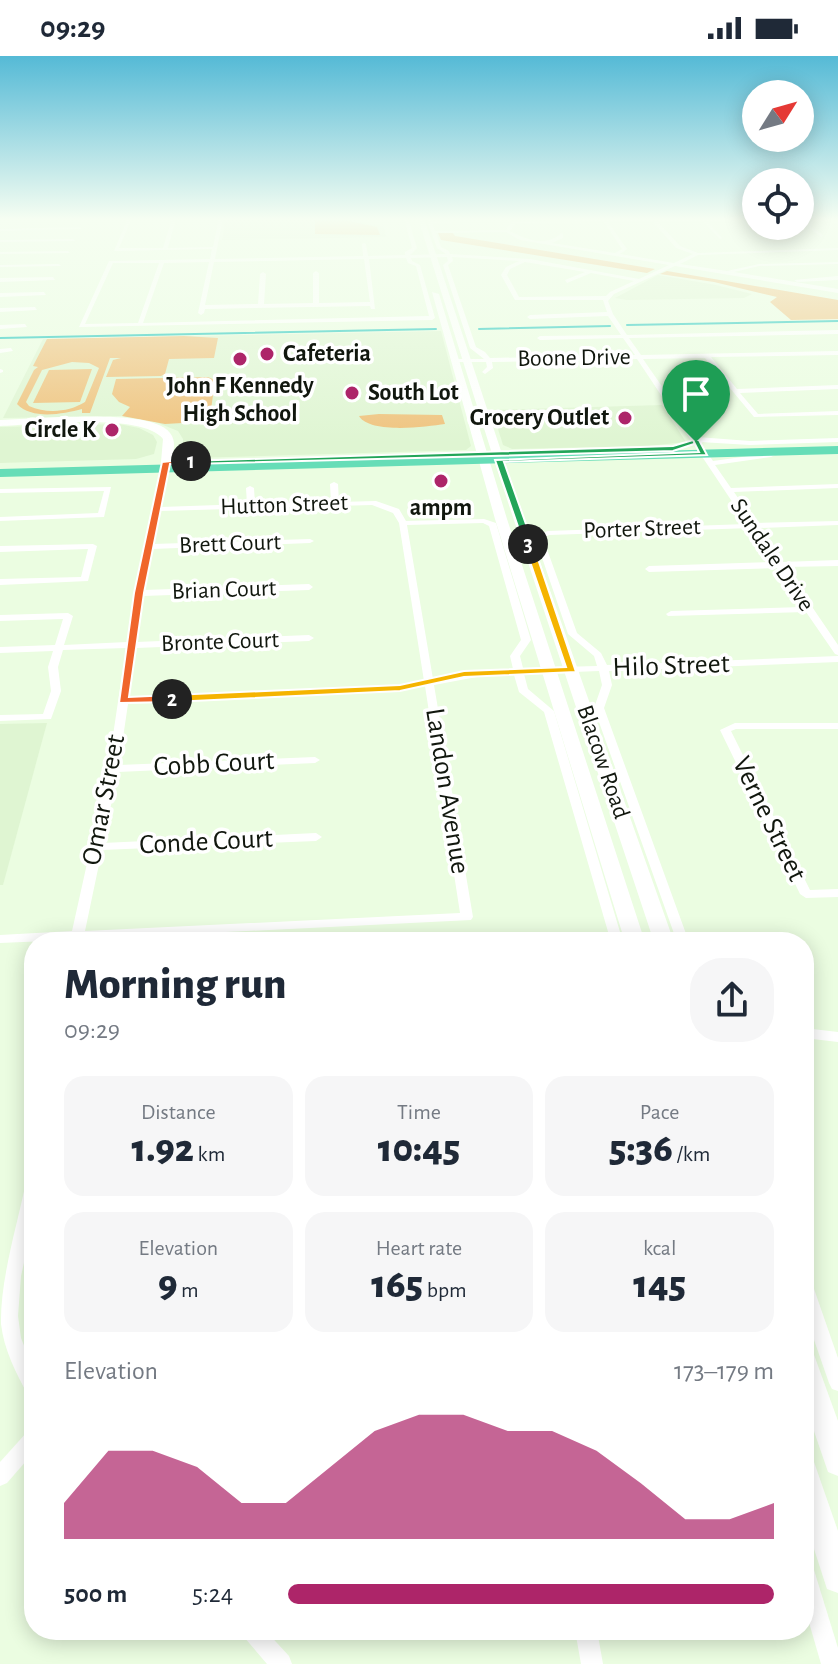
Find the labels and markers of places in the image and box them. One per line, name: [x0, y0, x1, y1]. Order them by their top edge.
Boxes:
place label: Cafeteria: [283, 342, 371, 366]
marker: Cafeteria: [258, 345, 276, 363]
marker: John F Kennedy High School: [231, 350, 249, 368]
pin: [662, 360, 730, 442]
place label: John F Kennedy High School: [166, 374, 314, 426]
place label: South Lot: [368, 381, 459, 405]
marker: South Lot: [343, 384, 361, 402]
place label: Grocery Outlet: [470, 406, 609, 430]
marker: Grocery Outlet: [616, 409, 634, 427]
place label: Circle K: [25, 418, 97, 442]
marker: Circle K: [103, 421, 121, 439]
pin: 1: [171, 441, 211, 481]
marker: ampm: [432, 472, 450, 490]
place label: ampm: [410, 496, 472, 520]
pin: 3: [508, 524, 548, 564]
pin: 2: [152, 679, 192, 719]

